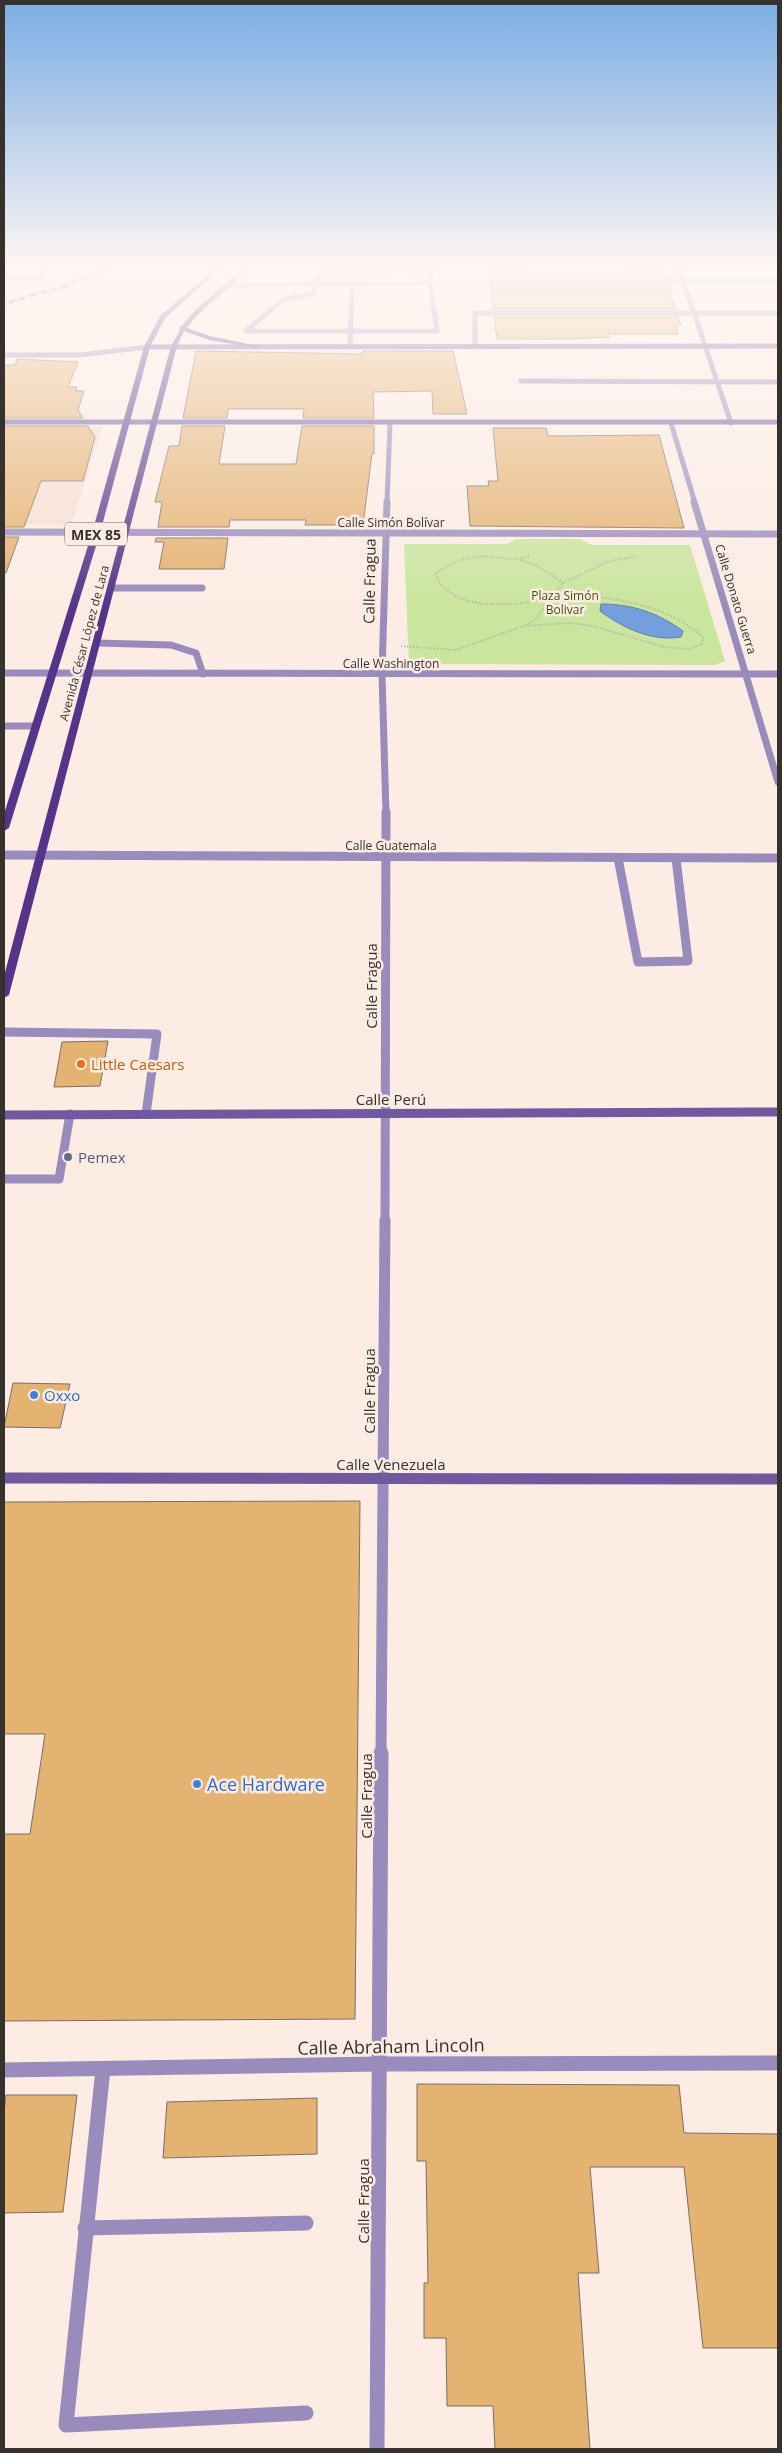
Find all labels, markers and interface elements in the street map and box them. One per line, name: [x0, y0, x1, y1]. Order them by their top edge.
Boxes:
street label: Calle Simón Bolívar: [337, 514, 445, 531]
road number: MEX 85: [65, 522, 127, 546]
street label: Calle Fragua: [358, 538, 380, 624]
street label: Calle Donato Guerra: [711, 542, 761, 656]
street label: Avenida César López de Lara: [55, 563, 113, 723]
park label: Plaza Simón Bolivar: [531, 587, 599, 618]
street label: Calle Washington: [343, 655, 439, 672]
street label: Calle Guatemala: [345, 837, 437, 854]
street label: Calle Fragua: [361, 943, 381, 1029]
place label: Little Caesars: [91, 1054, 184, 1074]
marker: Little Caesars: [75, 1058, 87, 1070]
street label: Calle Perú: [356, 1089, 426, 1109]
place label: Pemex: [78, 1147, 126, 1167]
marker: Pemex: [62, 1151, 74, 1163]
street label: Calle Fragua: [359, 1348, 379, 1434]
place label: Oxxo: [44, 1385, 80, 1405]
marker: Oxxo: [28, 1389, 40, 1401]
street label: Calle Venezuela: [336, 1454, 446, 1474]
street label: Calle Fragua: [356, 1753, 376, 1839]
place label: Ace Hardware: [207, 1772, 325, 1796]
marker: Ace Hardware: [191, 1778, 203, 1790]
street label: Calle Abraham Lincoln: [297, 2032, 485, 2060]
street label: Calle Fragua: [353, 2158, 373, 2244]

